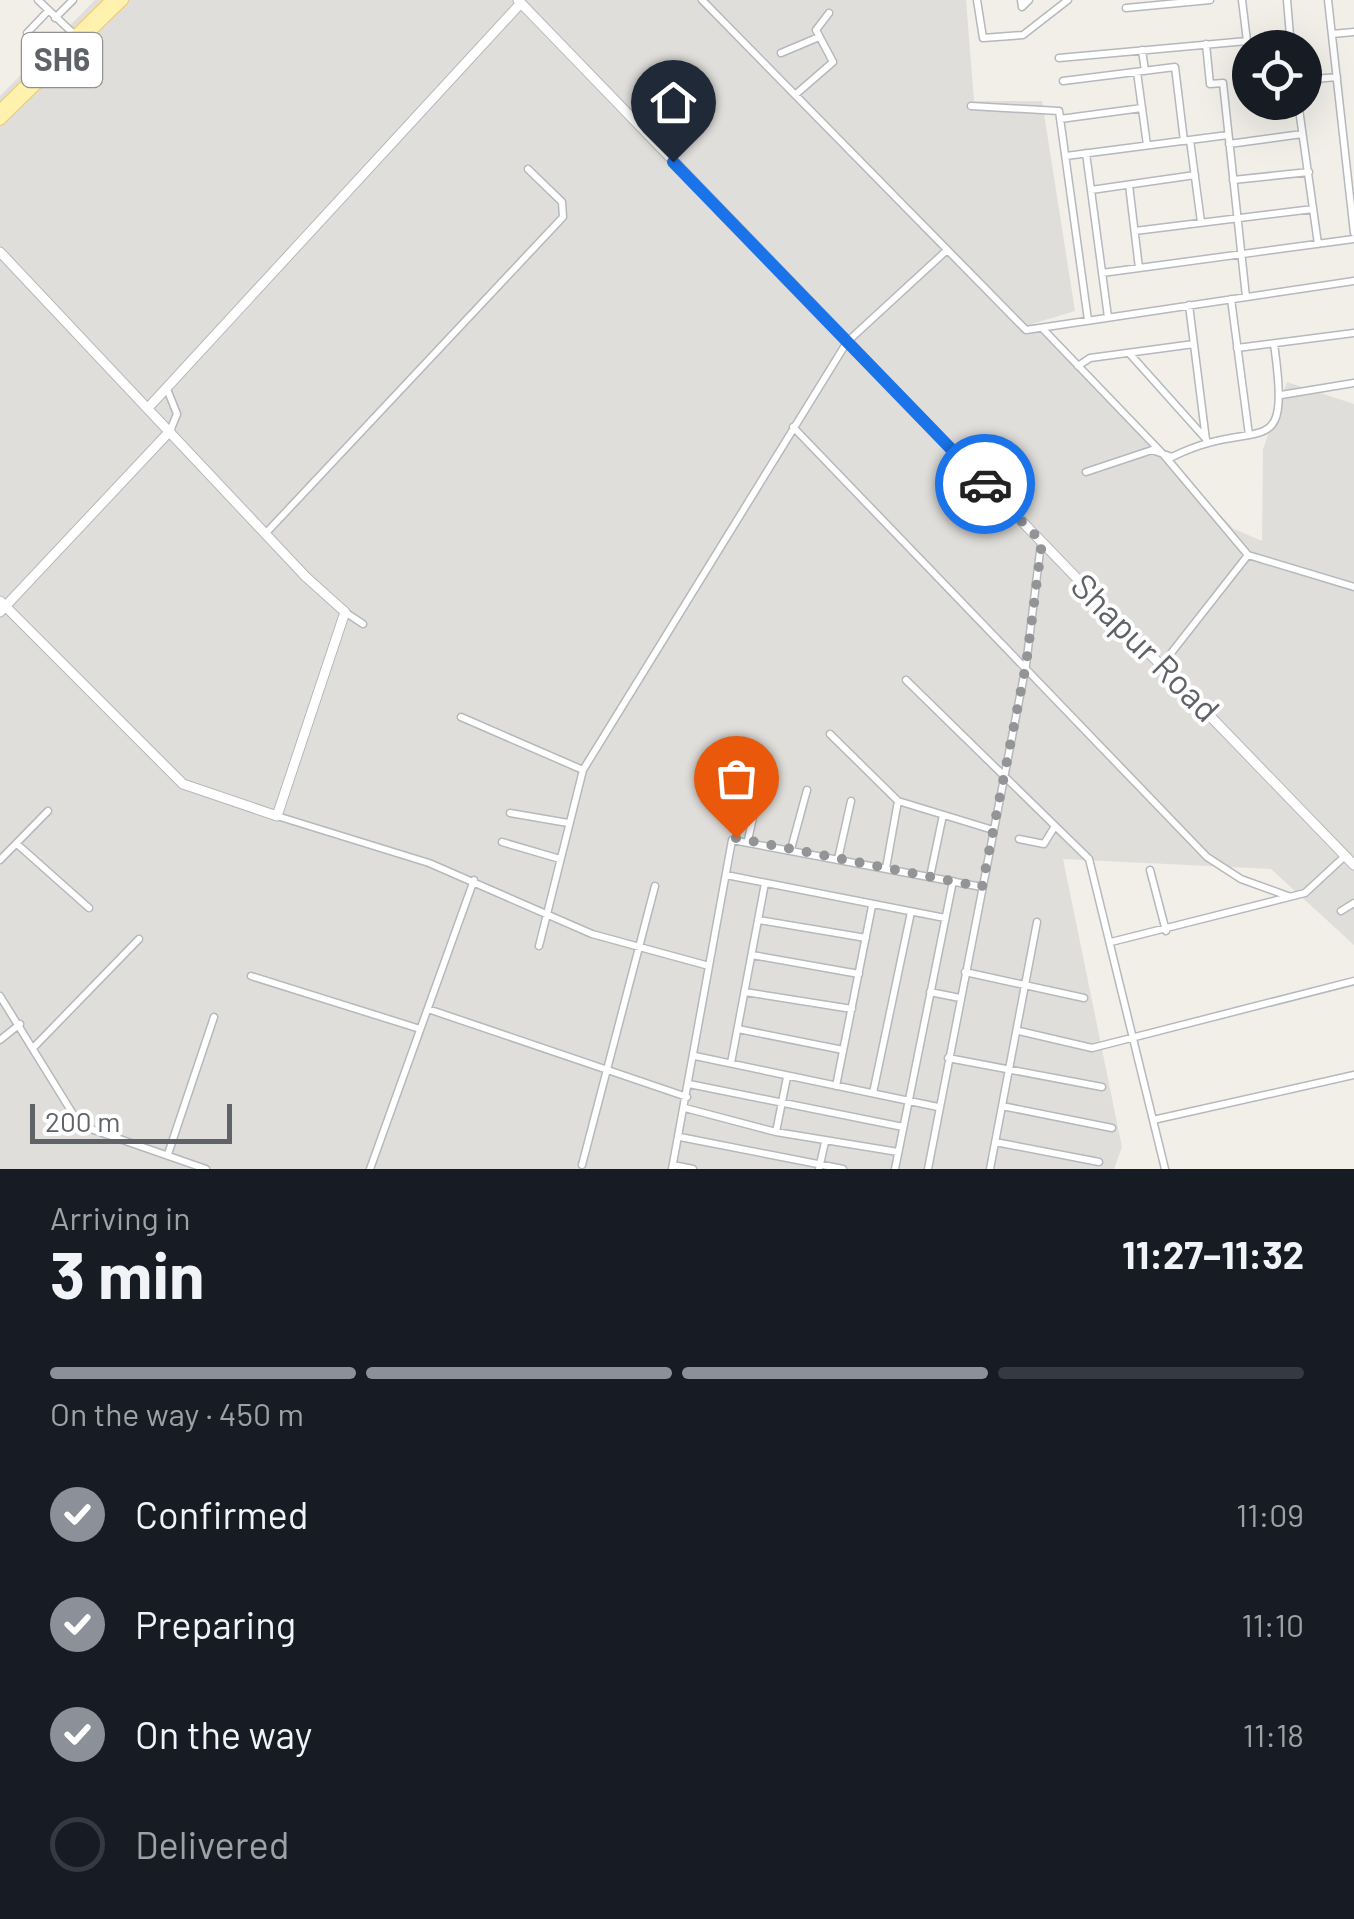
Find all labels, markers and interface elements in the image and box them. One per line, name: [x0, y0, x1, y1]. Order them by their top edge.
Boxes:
map controls: [1232, 30, 1322, 120]
button: locate: [1232, 30, 1322, 120]
road number: SH6: [22, 33, 102, 87]
pin: [631, 60, 716, 163]
icon: home: [646, 75, 701, 130]
courier: [935, 434, 1035, 534]
icon: car: [958, 457, 1013, 512]
street label: Shapur Road: [1064, 564, 1229, 729]
pin: [694, 736, 779, 839]
icon: bag: [709, 751, 764, 806]
scale bar: [30, 1099, 232, 1144]
text: 200 m: [45, 1104, 120, 1138]
text: Arriving in: [50, 1198, 190, 1236]
text: 11:27–11:32: [1122, 1231, 1304, 1277]
text: 3 min: [50, 1234, 205, 1312]
text: On the way · 450 m: [50, 1394, 304, 1432]
icon: check: [50, 1487, 105, 1542]
text: Confirmed: [135, 1491, 308, 1537]
text: 11:09: [1236, 1495, 1304, 1533]
icon: check: [50, 1597, 105, 1652]
text: Preparing: [135, 1601, 296, 1647]
text: 11:10: [1241, 1605, 1304, 1643]
icon: check: [50, 1707, 105, 1762]
text: On the way: [135, 1711, 312, 1757]
text: 11:18: [1243, 1715, 1304, 1753]
text: Delivered: [135, 1821, 289, 1867]

